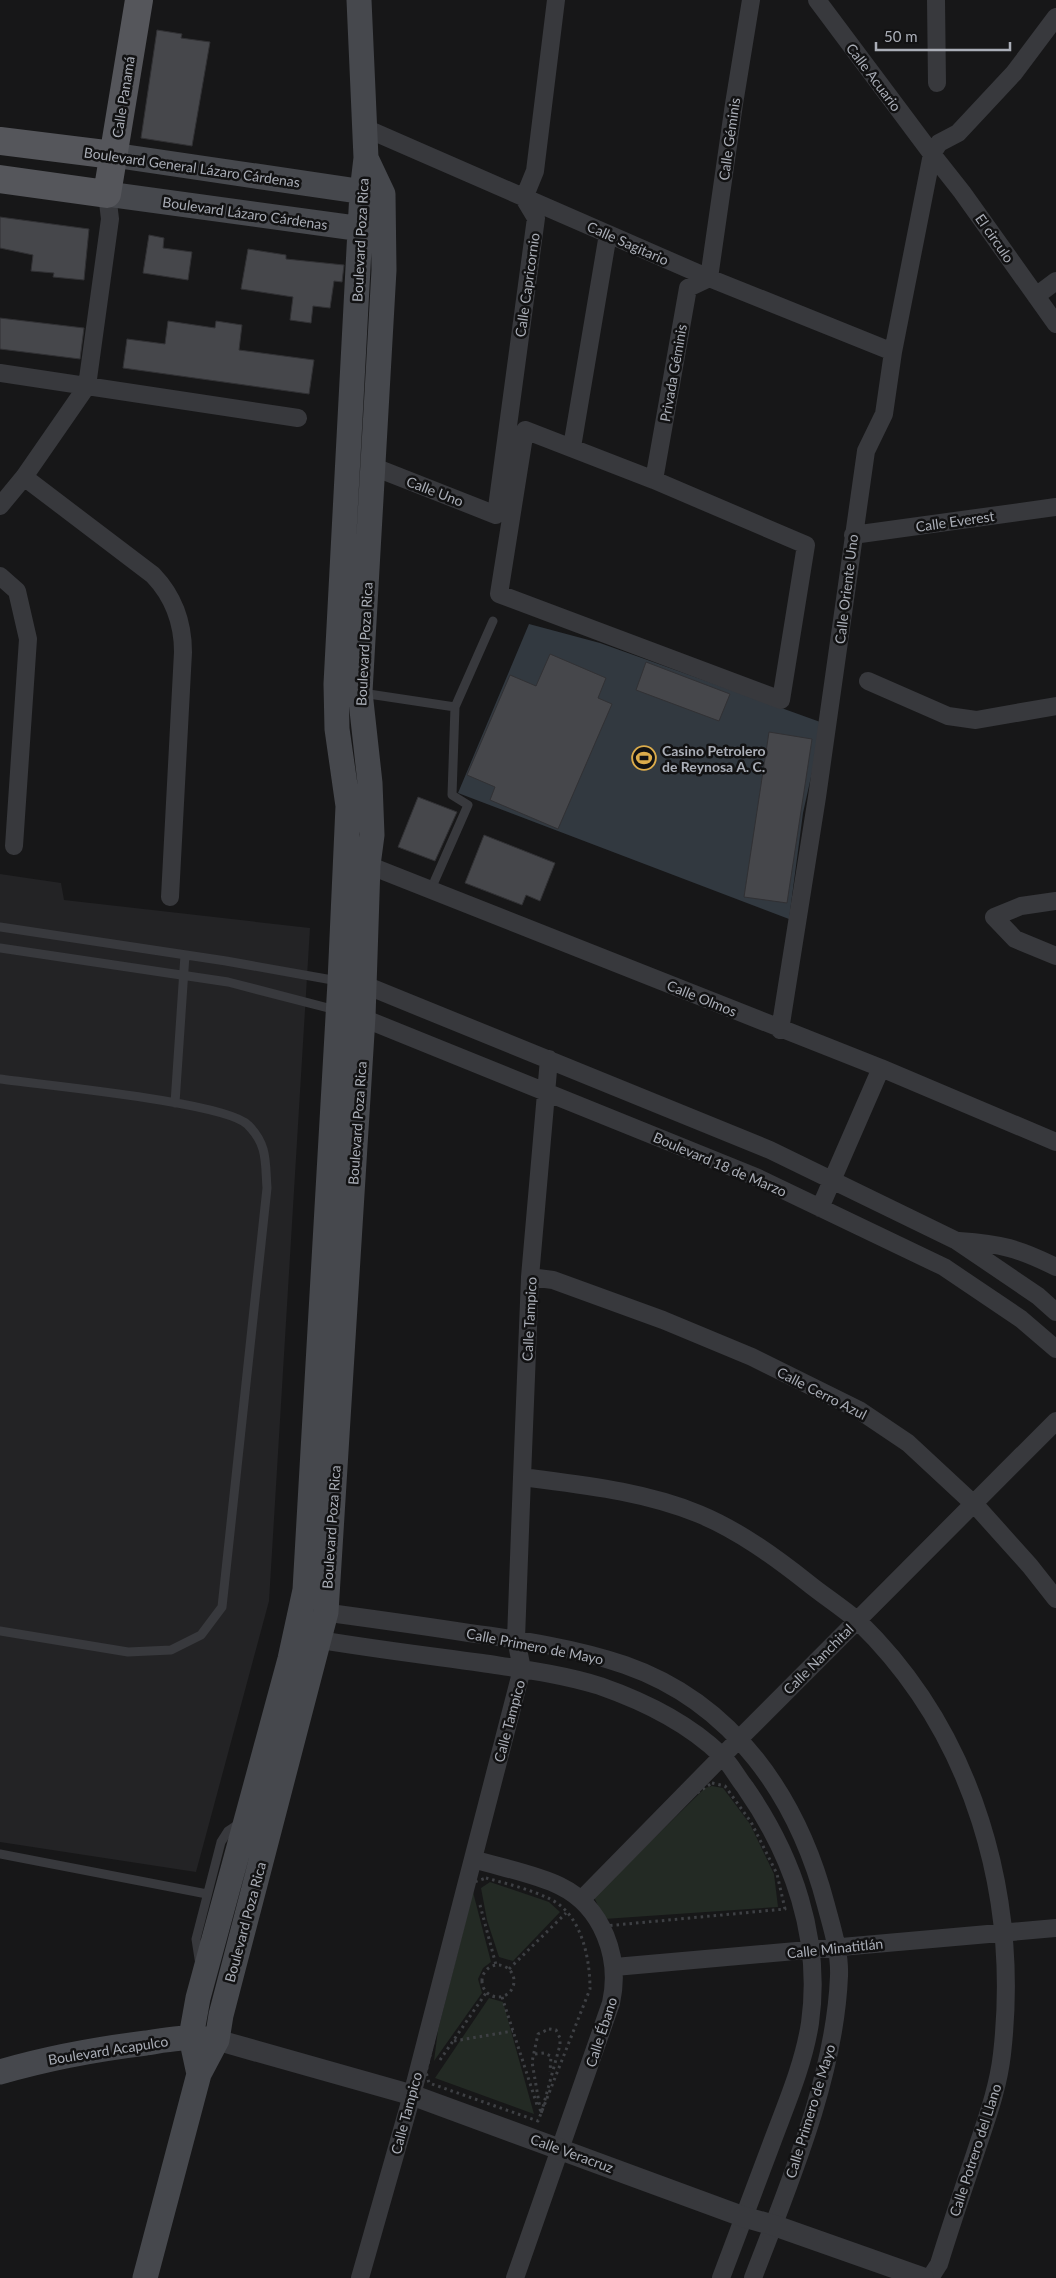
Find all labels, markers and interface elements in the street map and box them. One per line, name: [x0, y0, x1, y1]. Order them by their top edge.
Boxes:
scale bar: [876, 20, 1010, 52]
text: 50 m: [884, 27, 918, 45]
street label: Calle Acuario: [843, 40, 905, 114]
street label: Calle Panamá: [108, 55, 138, 139]
street label: Calle Géminis: [715, 96, 743, 182]
street label: Boulevard General Lázaro Cárdenas: [83, 143, 301, 191]
street label: Boulevard Poza Rica: [348, 178, 372, 302]
street label: Boulevard Lázaro Cárdenas: [161, 193, 329, 233]
street label: El circulo: [972, 210, 1018, 266]
street label: Calle Sagitario: [585, 217, 671, 269]
street label: Calle Capricornio: [511, 232, 543, 338]
street label: Privada Géminis: [656, 323, 690, 423]
street label: Calle Uno: [404, 472, 466, 510]
street label: Calle Everest: [915, 507, 995, 535]
street label: Calle Oriente Uno: [831, 533, 861, 645]
street label: Boulevard Poza Rica: [352, 582, 376, 706]
place label: Casino Petrolero de Reynosa A. C.: [662, 742, 765, 775]
sports icon: Casino Petrolero de Reynosa A. C.: [631, 745, 657, 771]
street label: Calle Olmos: [665, 976, 739, 1020]
street label: Boulevard Poza Rica: [344, 1061, 370, 1185]
street label: Boulevard 18 de Marzo: [651, 1128, 789, 1200]
street label: Calle Tampico: [518, 1276, 540, 1362]
street label: Calle Cerro Azul: [774, 1363, 870, 1423]
street label: Boulevard Poza Rica: [318, 1465, 344, 1589]
street label: Calle Nanchital: [779, 1620, 857, 1698]
street label: Calle Primero de Mayo: [465, 1624, 605, 1668]
street label: Calle Tampico: [490, 1678, 528, 1764]
street label: Boulevard Poza Rica: [221, 1860, 269, 1984]
street label: Calle Minatitlán: [786, 1935, 884, 1961]
street label: Calle Ébano: [582, 1995, 620, 2069]
street label: Boulevard Acapulco: [47, 2032, 169, 2068]
street label: Calle Primero de Mayo: [782, 2042, 838, 2180]
street label: Calle Tampico: [387, 2070, 425, 2156]
street label: Calle Potrero del Llano: [945, 2081, 1005, 2219]
street label: Calle Veracruz: [528, 2130, 616, 2176]

